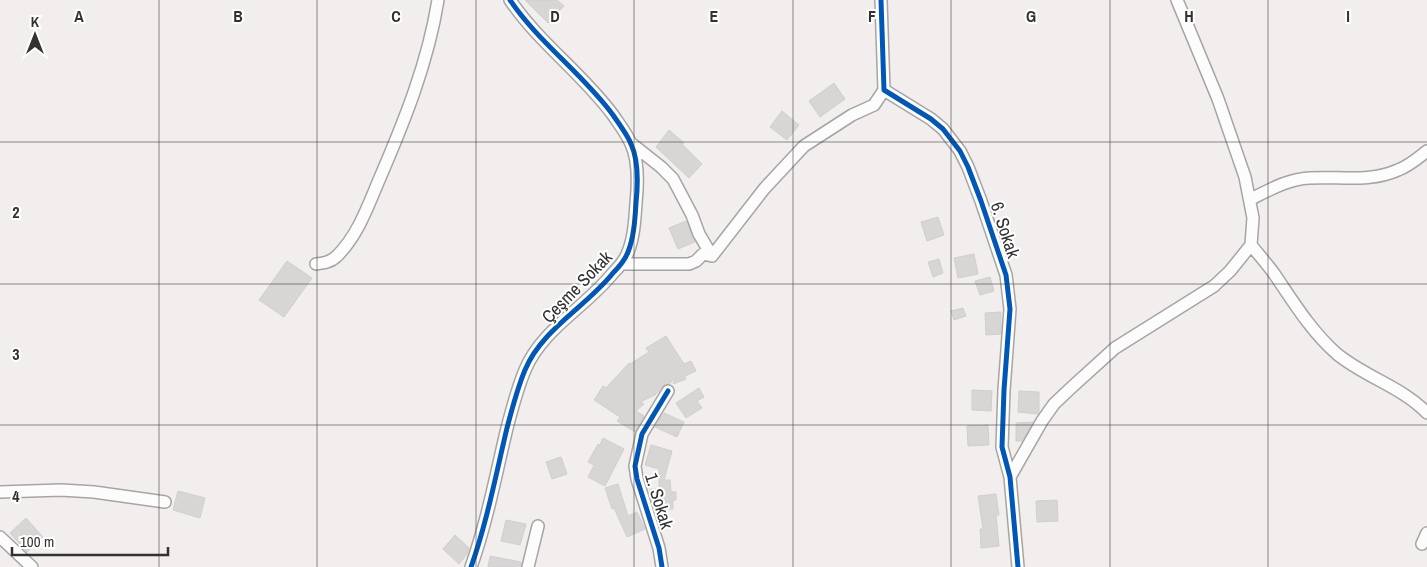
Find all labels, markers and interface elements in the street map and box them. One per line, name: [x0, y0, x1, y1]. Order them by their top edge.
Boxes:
text: A: [74, 5, 84, 27]
text: B: [233, 5, 243, 27]
text: C: [391, 5, 401, 27]
text: D: [550, 5, 560, 27]
text: E: [710, 5, 719, 27]
text: F: [868, 5, 876, 27]
text: G: [1026, 5, 1036, 27]
text: H: [1184, 5, 1194, 27]
text: I: [1346, 5, 1350, 27]
north arrow: [10, 10, 60, 60]
text: K: [31, 13, 40, 31]
street label: 6. Sokak: [985, 199, 1026, 262]
text: 2: [12, 201, 20, 223]
street label: Çeşme Sokak: [536, 244, 618, 328]
text: 3: [12, 343, 20, 365]
street label: 1. Sokak: [639, 470, 680, 533]
text: 4: [12, 485, 20, 507]
scale bar: [12, 524, 169, 556]
text: 100 m: [20, 531, 54, 552]

